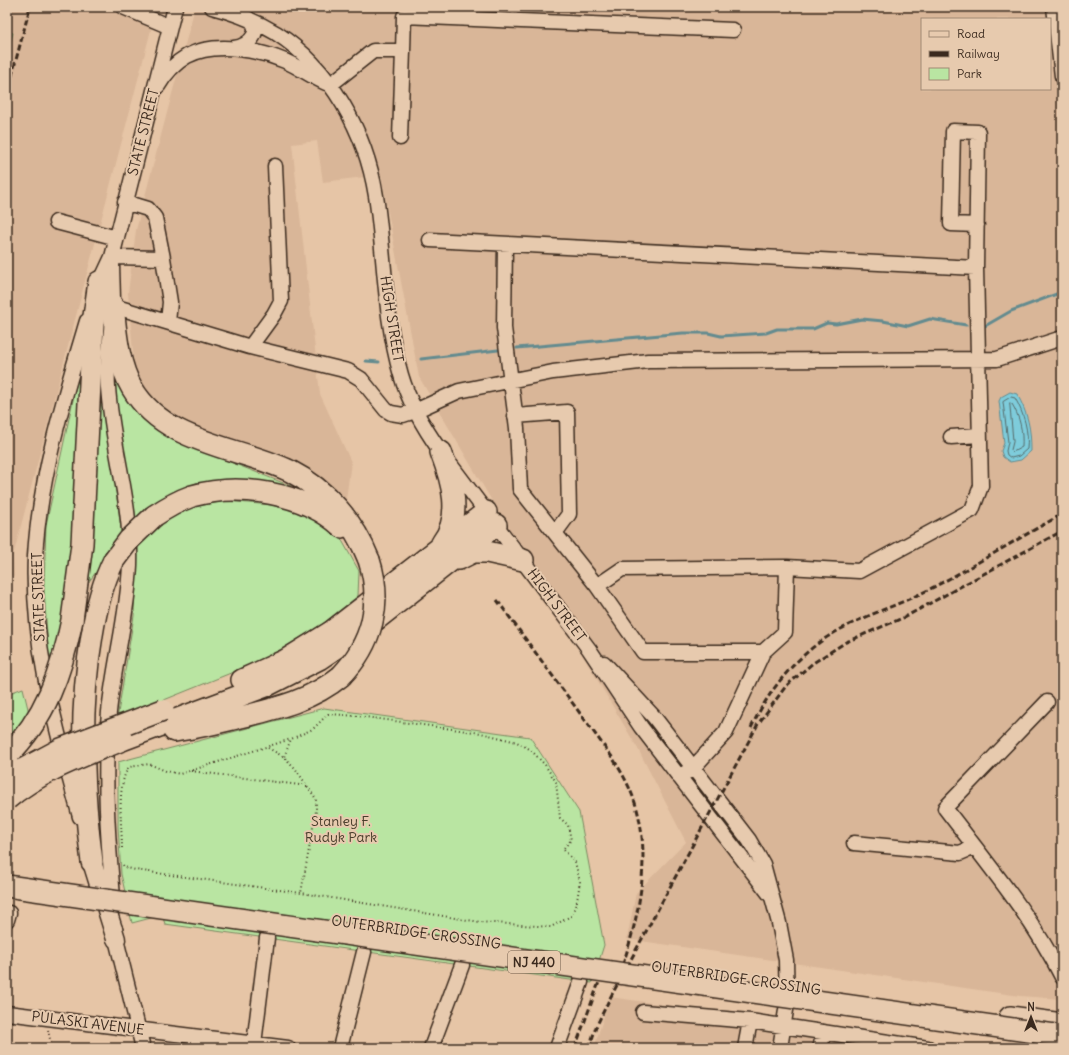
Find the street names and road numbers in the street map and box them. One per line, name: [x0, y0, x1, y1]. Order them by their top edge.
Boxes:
street label: STATE STREET: [123, 86, 163, 178]
street label: HIGH STREET: [376, 275, 408, 363]
street label: STATE STREET: [27, 552, 49, 642]
street label: HIGH STREET: [524, 565, 590, 645]
street label: OUTERBRIDGE CROSSING: [330, 911, 502, 953]
road number: NJ 440: [508, 951, 560, 973]
street label: OUTERBRIDGE CROSSING: [650, 957, 822, 999]
street label: PULASKI AVENUE: [31, 1007, 145, 1039]

